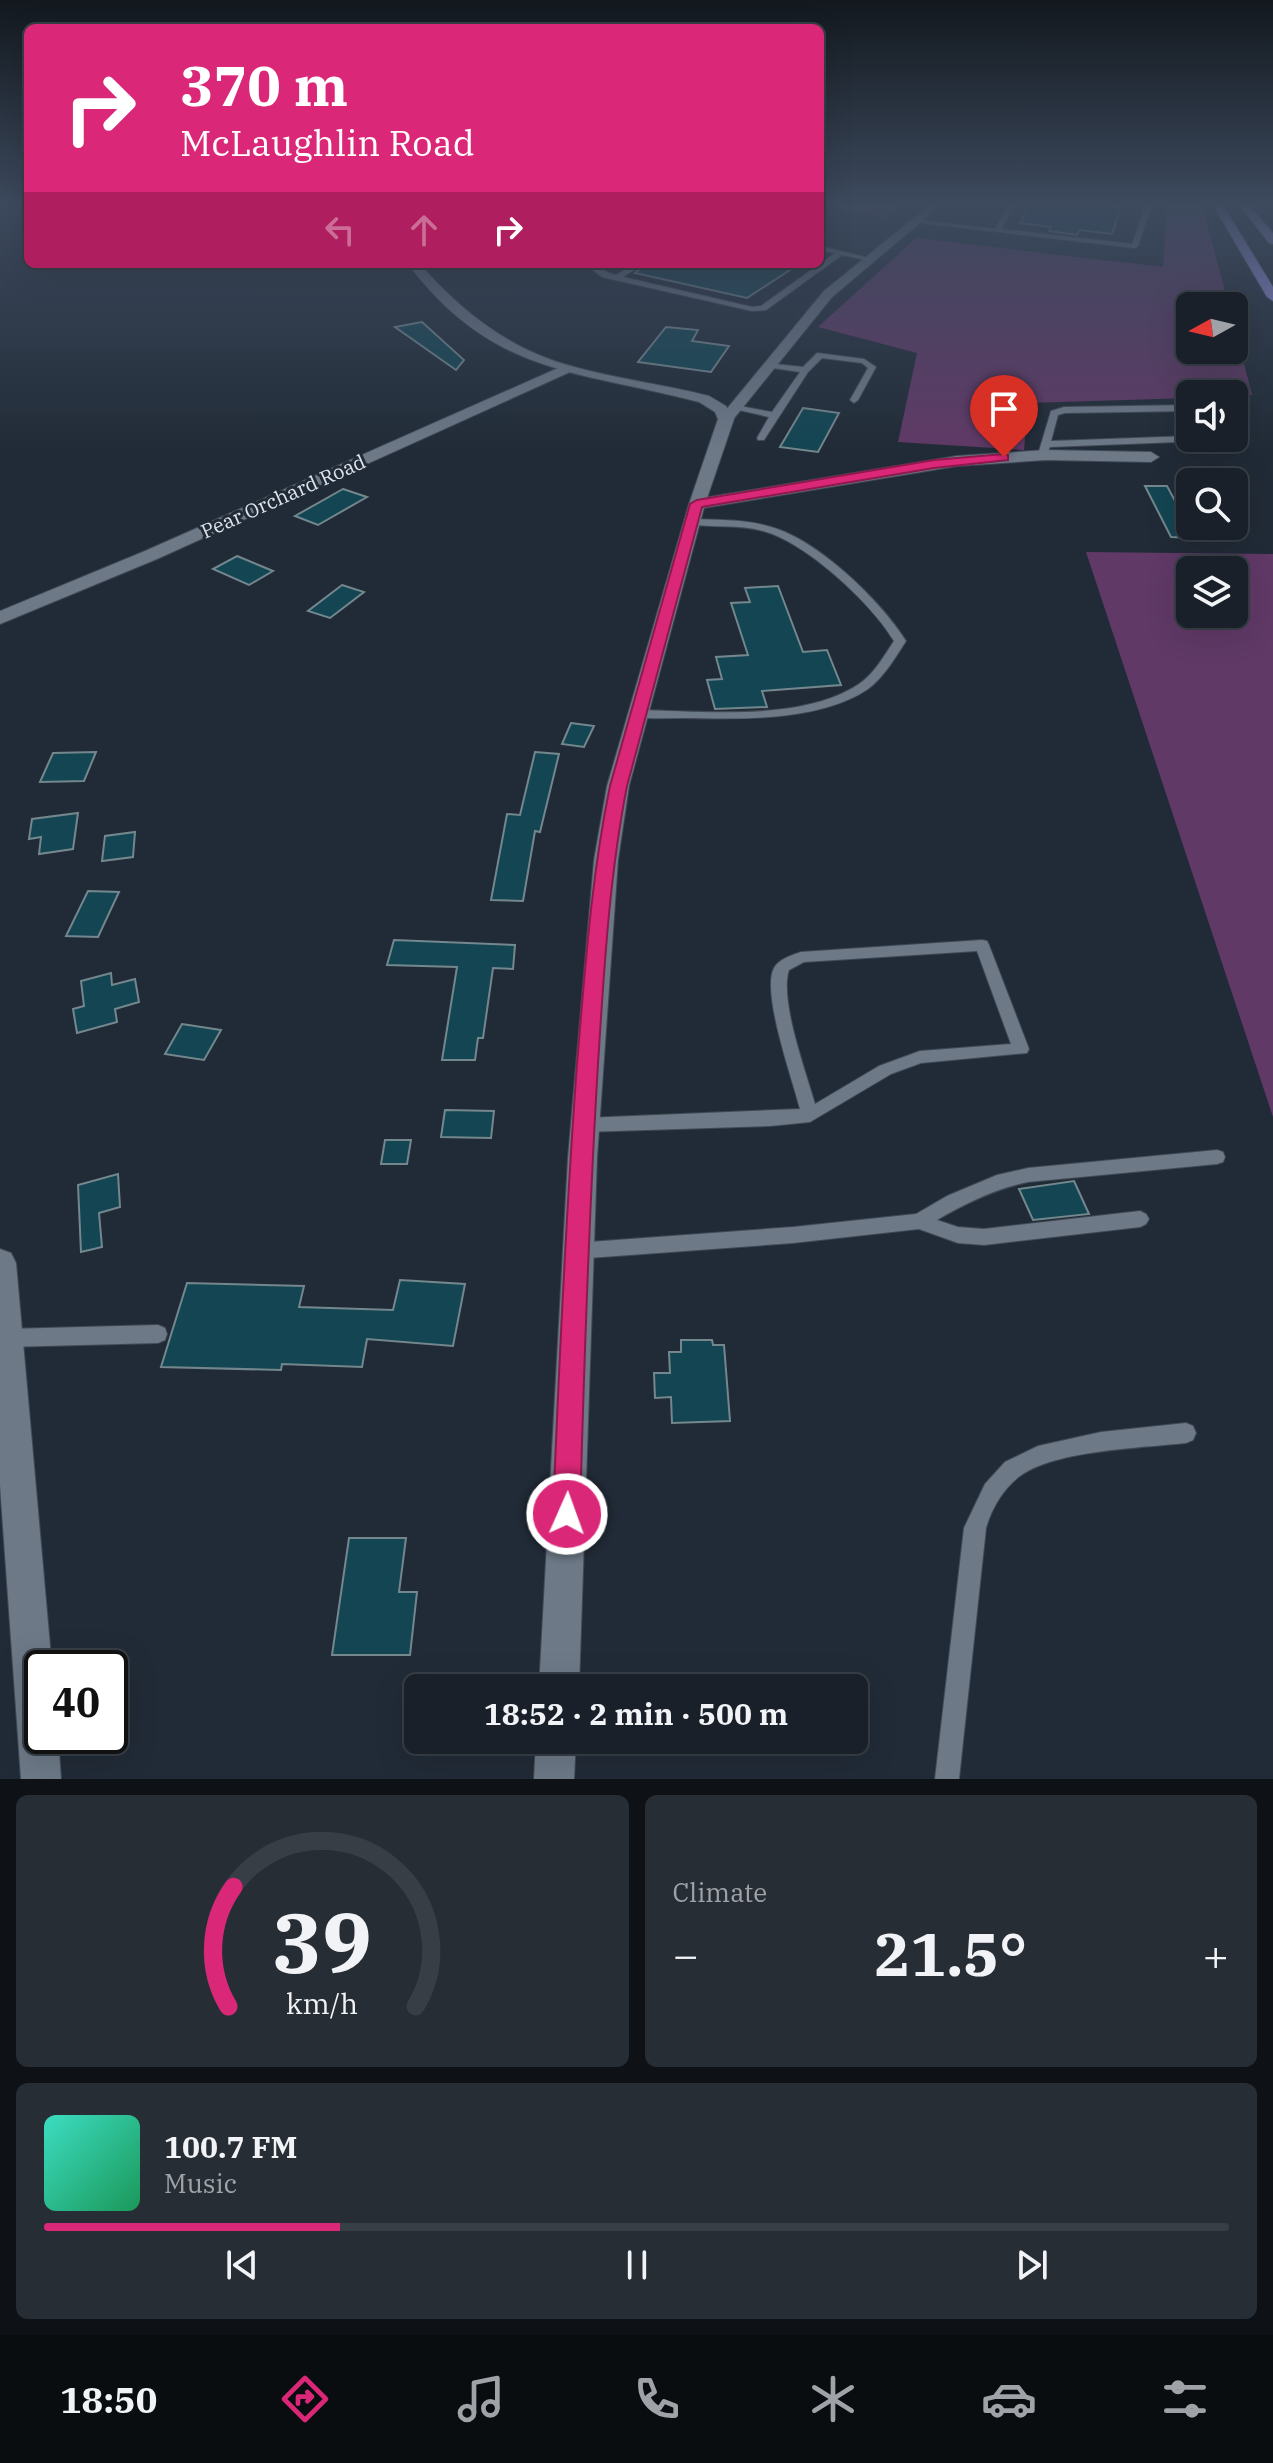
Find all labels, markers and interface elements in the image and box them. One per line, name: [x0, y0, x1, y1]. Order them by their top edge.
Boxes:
text: 370 m: [180, 49, 348, 121]
icon: right: [48, 56, 152, 160]
text: McLaughlin Road: [180, 119, 475, 166]
icon: left: [318, 208, 362, 252]
icon: ahead: [402, 208, 446, 252]
icon: right: [486, 208, 530, 252]
north arrow: [1176, 292, 1248, 364]
map controls: [1176, 292, 1248, 628]
pin: [970, 375, 1038, 457]
button: sound: [1176, 380, 1248, 452]
icon: arrive: [982, 387, 1026, 431]
street label: Pear Orchard Road: [196, 448, 370, 544]
button: search: [1176, 468, 1248, 540]
button: layers: [1176, 556, 1248, 628]
position arrow: [525, 1472, 609, 1556]
speed limit sign: 40: [24, 1650, 128, 1754]
text: 18:52 · 2 min · 500 m: [484, 1694, 788, 1733]
text: Climate: [673, 1875, 767, 1909]
text: 39: [272, 1888, 372, 1996]
text: 21.5°: [874, 1914, 1027, 1993]
text: −: [673, 1926, 699, 1983]
text: +: [1203, 1926, 1229, 1983]
text: km/h: [286, 1985, 358, 2022]
text: 100.7 FM: [164, 2127, 297, 2166]
text: Music: [164, 2166, 237, 2200]
icon: previous: [220, 2243, 264, 2287]
icon: pause: [615, 2243, 659, 2287]
icon: next: [1010, 2243, 1054, 2287]
icon: directions: [277, 2371, 333, 2427]
icon: music: [453, 2371, 509, 2427]
icon: phone: [629, 2371, 685, 2427]
icon: climate: [805, 2371, 861, 2427]
icon: car: [981, 2371, 1037, 2427]
icon: filters: [1157, 2371, 1213, 2427]
text: 18:50: [60, 2376, 157, 2423]

